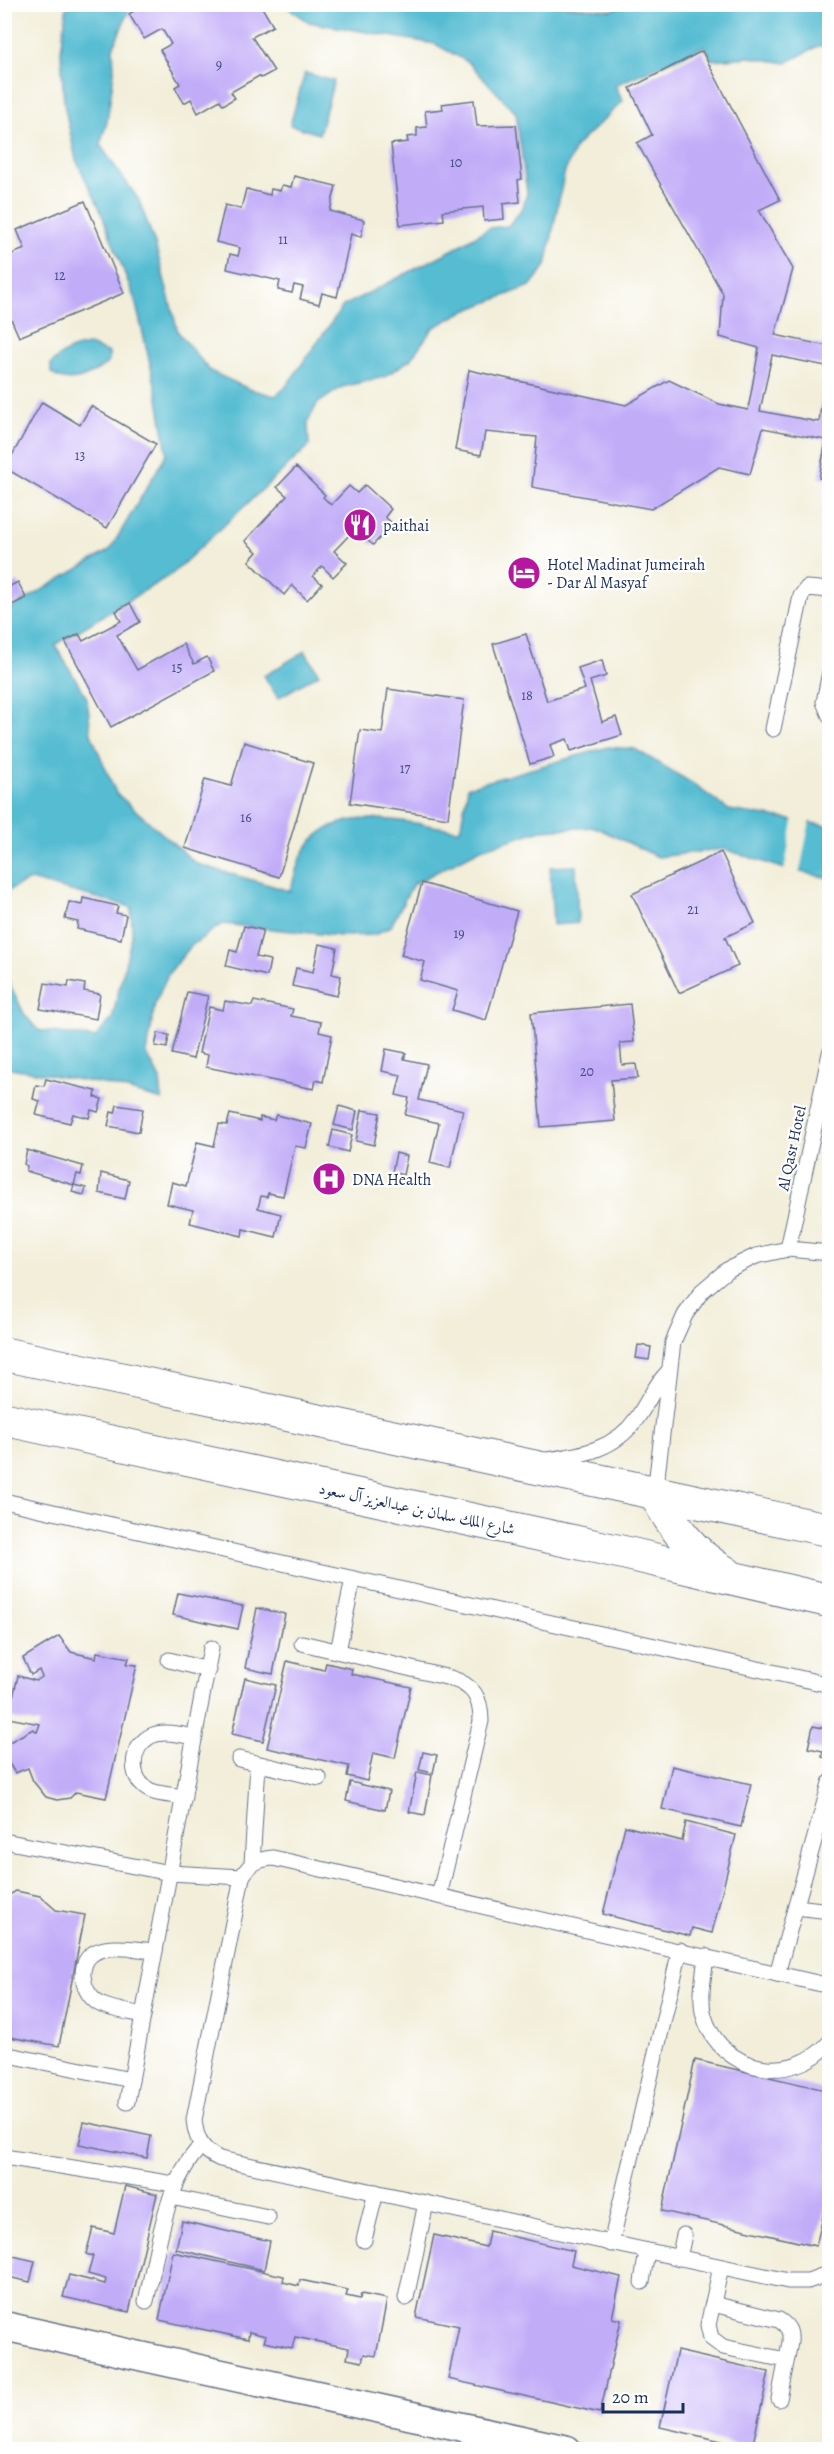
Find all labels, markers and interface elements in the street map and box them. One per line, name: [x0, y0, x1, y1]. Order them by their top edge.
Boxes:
house number: 9: [216, 55, 222, 74]
house number: 10: [450, 153, 462, 172]
house number: 11: [278, 230, 288, 249]
house number: 12: [54, 266, 66, 285]
house number: 13: [75, 446, 85, 465]
restaurant icon: paithai: [342, 507, 378, 543]
place label: paithai: [383, 515, 429, 537]
place label: Hotel Madinat Jumeirah - Dar Al Masyaf: [547, 554, 706, 594]
hotel icon: Hotel Madinat Jumeirah - Dar Al Masyaf: [506, 555, 542, 591]
house number: 15: [172, 658, 182, 677]
house number: 18: [521, 686, 533, 705]
house number: 17: [400, 759, 410, 778]
house number: 16: [240, 808, 252, 827]
house number: 21: [687, 900, 699, 919]
house number: 19: [453, 924, 465, 943]
house number: 20: [580, 1062, 594, 1081]
street label: Al Qasr Hotel: [772, 1104, 812, 1194]
hospital icon: DNA Health: [311, 1161, 347, 1197]
place label: DNA Health: [352, 1169, 432, 1191]
street label: شارع الملك سلمان بن عبدالعزيز آل سعود: [316, 1477, 517, 1542]
scale bar: [603, 2376, 682, 2414]
text: 20 m: [612, 2385, 649, 2409]

